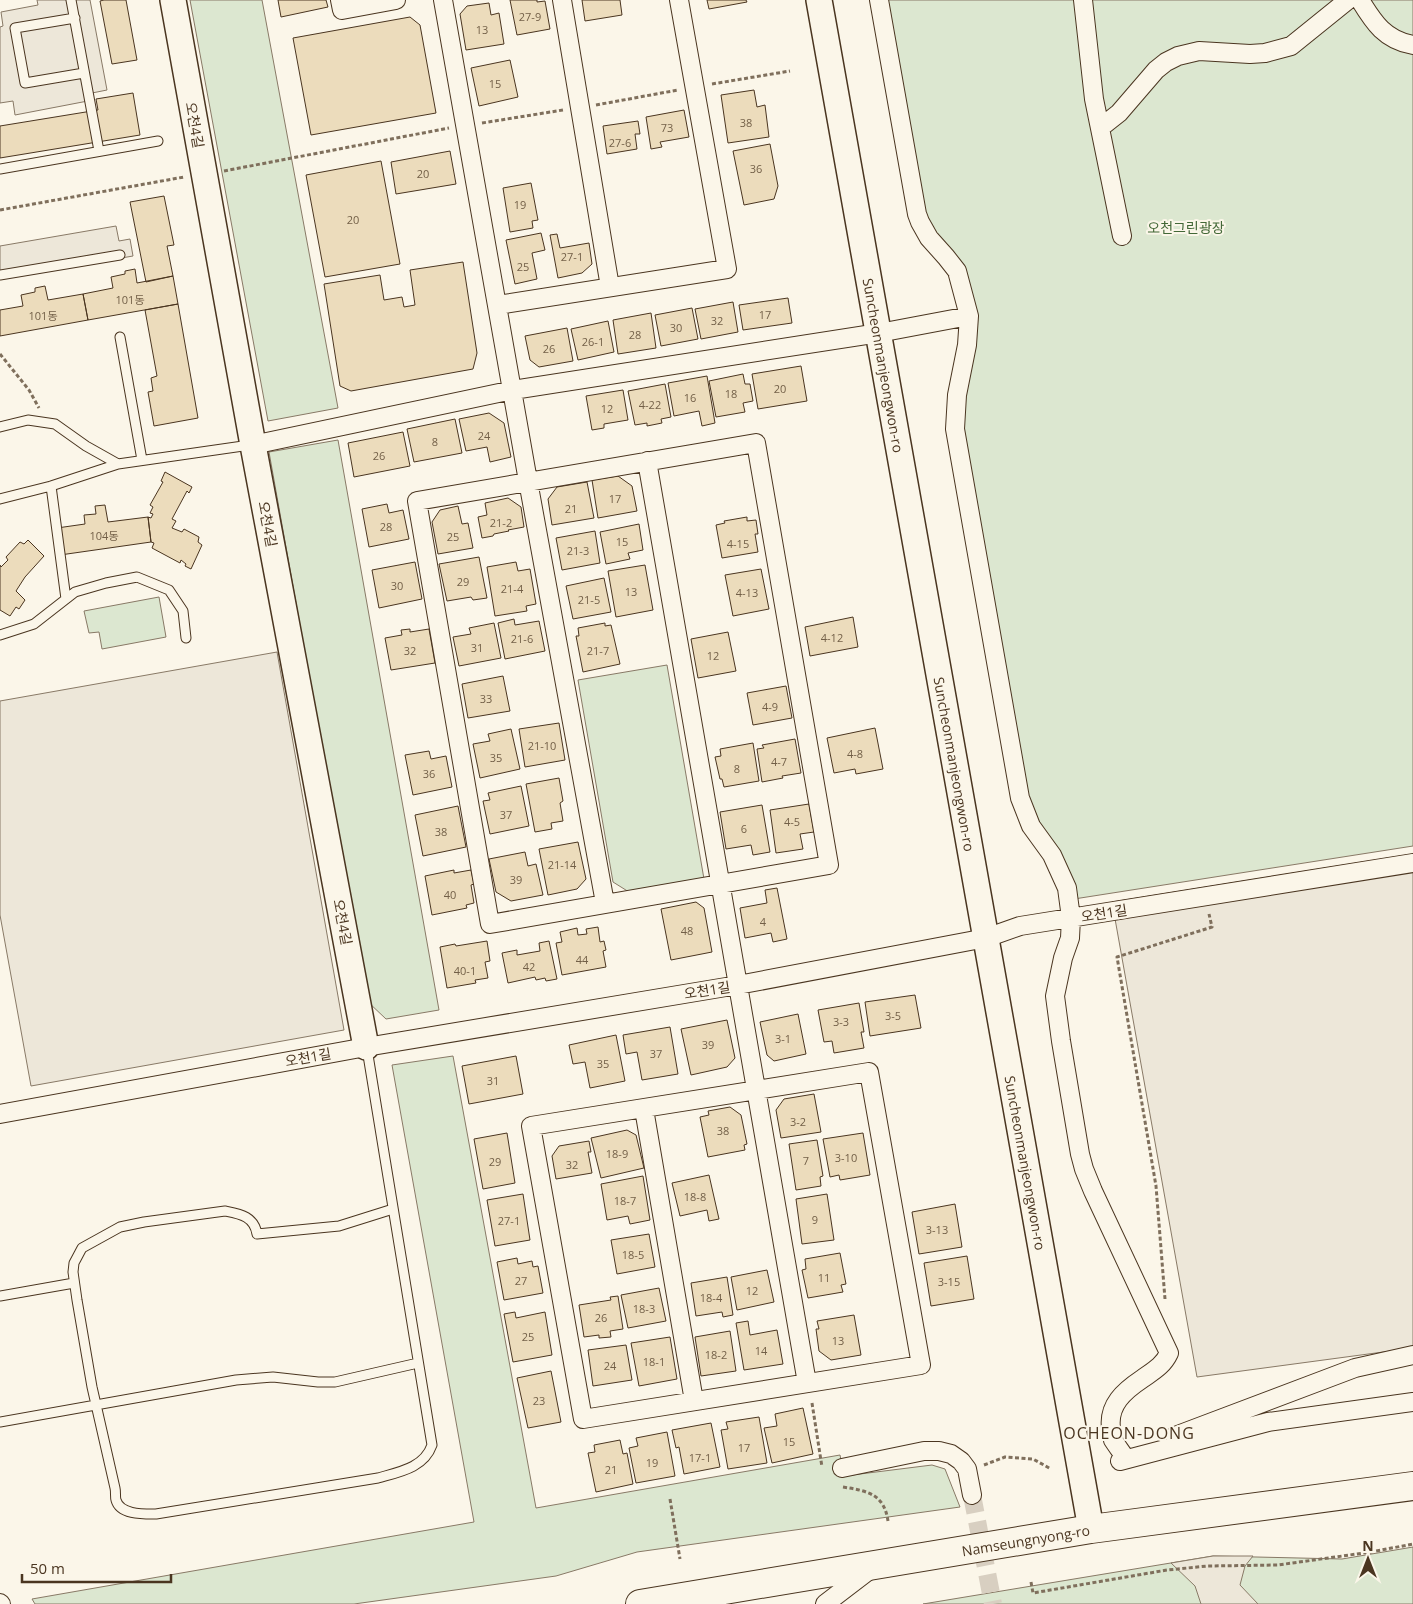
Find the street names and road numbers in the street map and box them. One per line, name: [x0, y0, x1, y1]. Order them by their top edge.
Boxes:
street label: 오천4길: [182, 100, 208, 150]
street label: Suncheonmanjeongwon-ro: [859, 276, 909, 454]
street label: 오천4길: [254, 499, 282, 549]
street label: Suncheonmanjeongwon-ro: [930, 675, 980, 853]
street label: 오천4길: [329, 897, 357, 947]
street label: 오천1길: [1079, 900, 1129, 926]
street label: 오천1길: [682, 977, 732, 1003]
street label: 오천1길: [283, 1044, 333, 1070]
street label: Suncheonmanjeongwon-ro: [1001, 1074, 1051, 1252]
street label: Namseungnyong-ro: [960, 1520, 1091, 1560]

